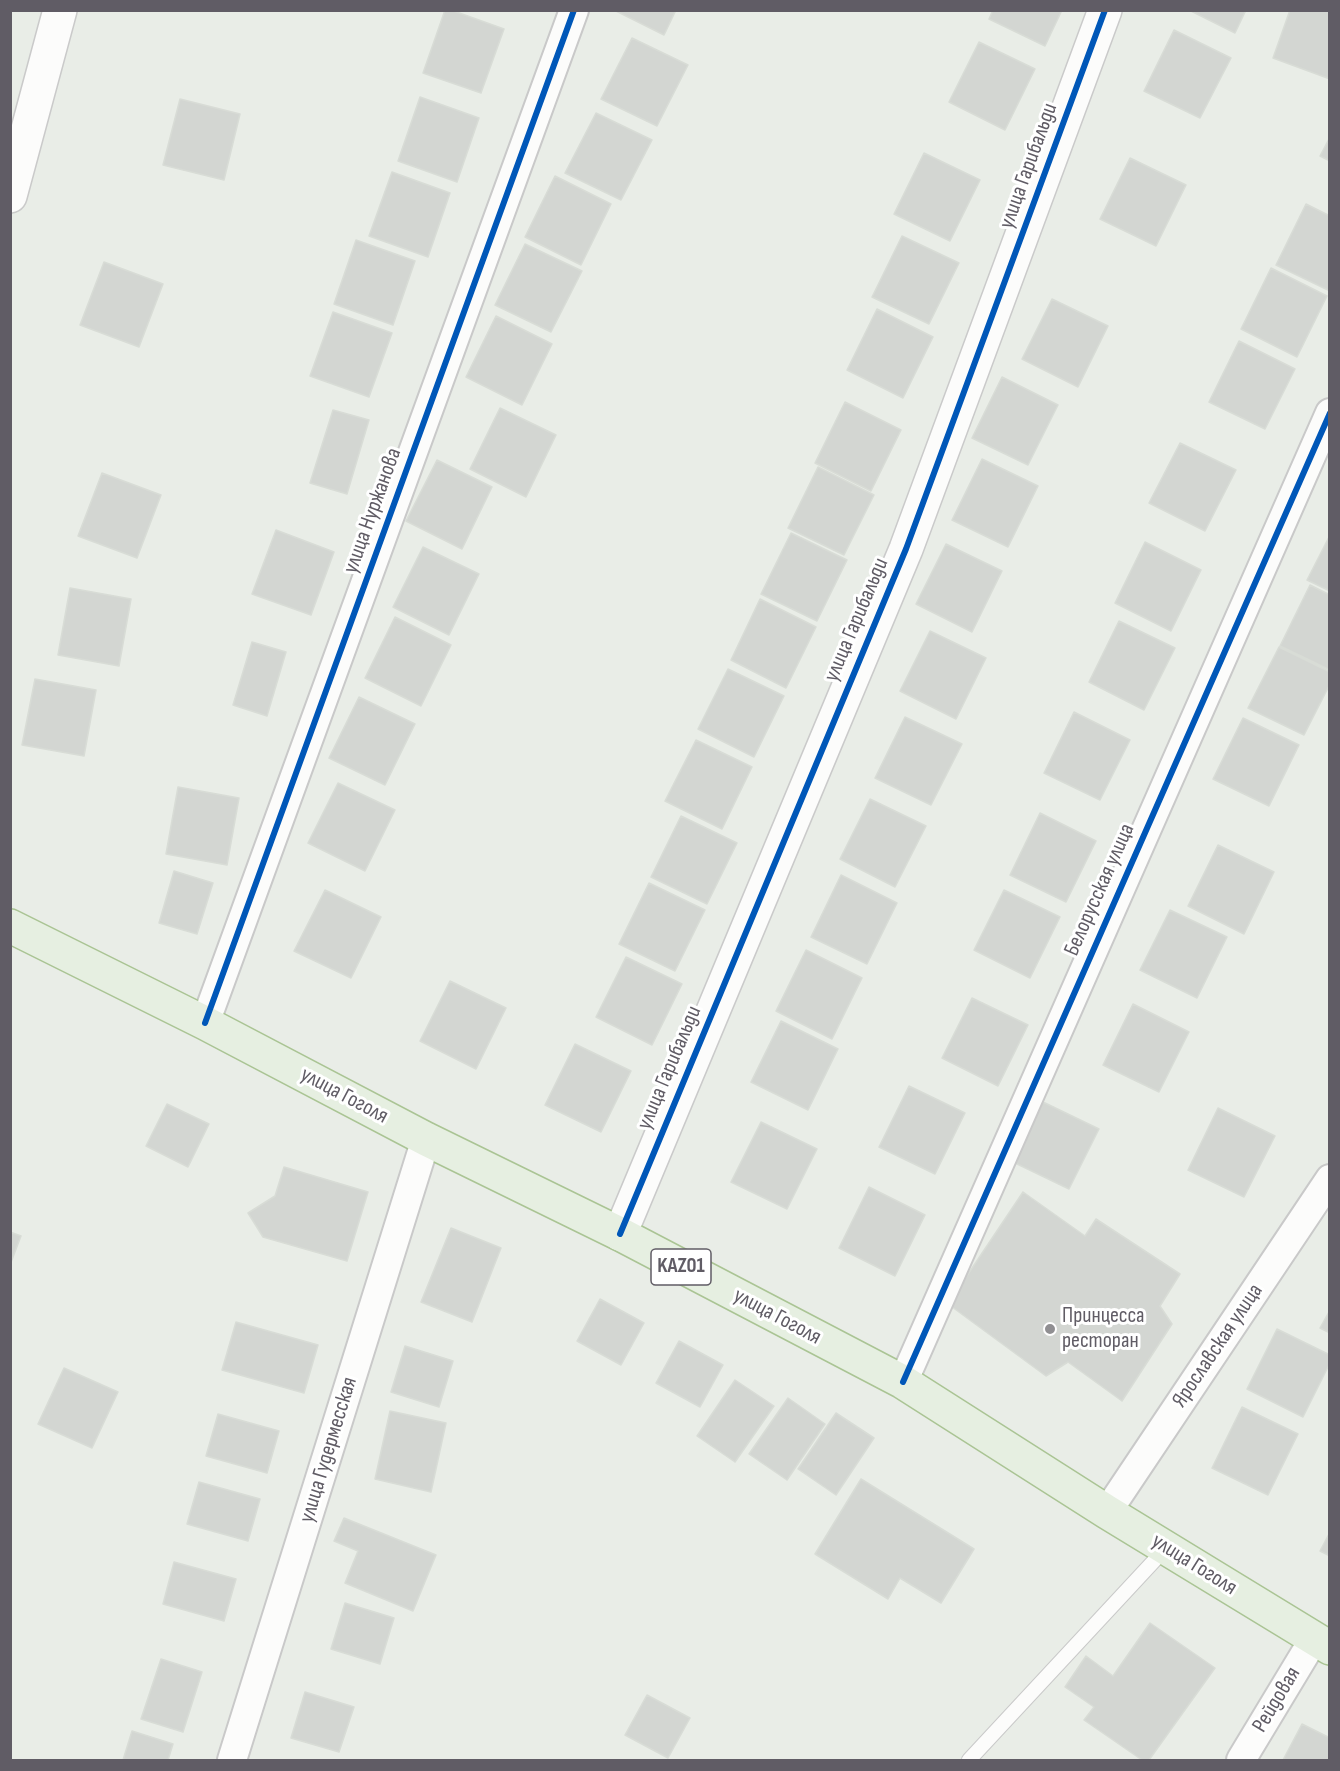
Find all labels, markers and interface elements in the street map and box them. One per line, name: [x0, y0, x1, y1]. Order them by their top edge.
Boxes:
street label: улица Гарибальди: [994, 100, 1064, 232]
street label: улица Нуржанова: [338, 445, 408, 577]
street label: улица Гарибальди: [819, 554, 895, 686]
street label: Белорусская улица: [1059, 820, 1141, 960]
street label: улица Гарибальди: [632, 1002, 708, 1134]
street label: улица Гоголя: [296, 1062, 392, 1130]
road number: KАZ01: [651, 1249, 711, 1285]
street label: Ярославская улица: [1167, 1279, 1269, 1413]
street label: улица Гоголя: [729, 1283, 825, 1351]
place label: Принцесса ресторан: [1062, 1303, 1144, 1354]
marker: Принцесса ресторан: [1043, 1322, 1057, 1336]
street label: улица Гудермесская: [294, 1374, 364, 1526]
street label: улица Гоголя: [1146, 1528, 1242, 1602]
street label: Рейдовая: [1247, 1662, 1307, 1738]

